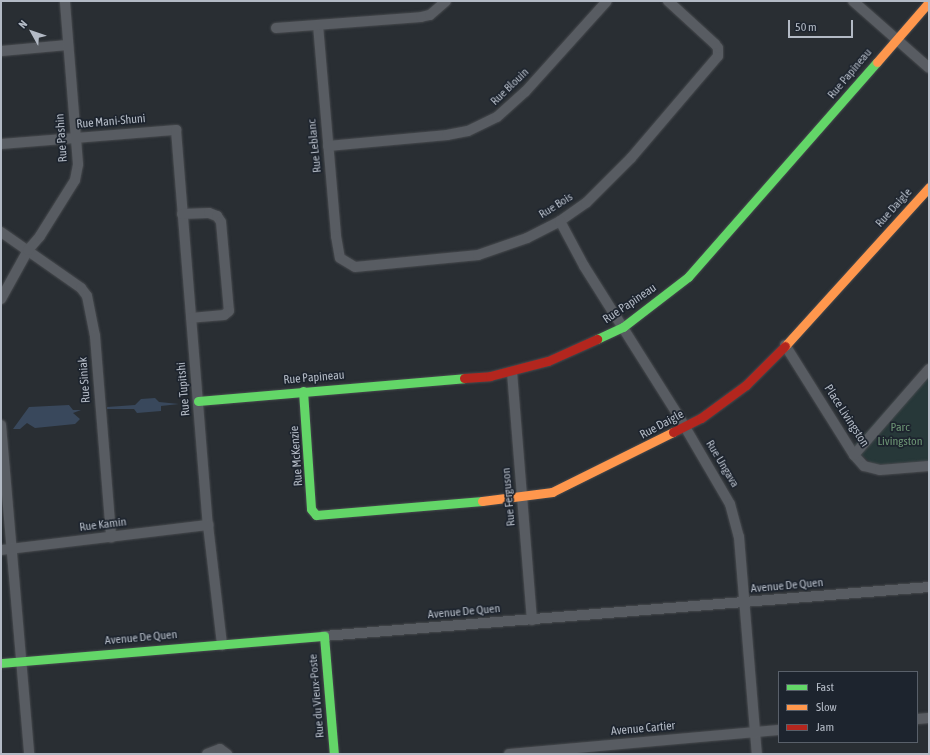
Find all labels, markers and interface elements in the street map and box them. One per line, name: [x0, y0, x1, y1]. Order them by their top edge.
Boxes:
north arrow: [12, 12, 52, 52]
scale bar: [790, 12, 855, 38]
text: N: [16, 18, 29, 31]
text: 50 m: [795, 20, 817, 34]
street label: Rue Papineau: [825, 46, 875, 102]
street label: Rue Blouin: [488, 65, 532, 109]
street label: Rue Mani-Shuni: [76, 112, 146, 132]
street label: Rue Pashin: [53, 113, 71, 163]
street label: Rue Leblanc: [305, 119, 325, 173]
street label: Rue Daigle: [873, 185, 915, 231]
street label: Rue Bois: [536, 190, 576, 222]
street label: Rue Papineau: [601, 281, 659, 327]
street label: Rue Siniak: [76, 356, 94, 404]
street label: Rue Tupitshi: [174, 361, 194, 417]
street label: Rue Papineau: [283, 368, 345, 388]
street label: Place Livingston: [821, 382, 871, 450]
street label: Rue Daigle: [638, 407, 686, 443]
park label: Parc Livingston: [877, 421, 923, 449]
street label: Rue McKenzie: [288, 425, 306, 487]
street label: Rue Ungava: [702, 438, 742, 490]
street label: Rue Ferguson: [499, 467, 519, 527]
street label: Rue Kamin: [79, 515, 127, 535]
street label: Avenue De Quen: [750, 576, 824, 596]
street label: Avenue De Quen: [427, 602, 501, 622]
street label: Avenue De Quen: [104, 628, 178, 648]
street label: Rue du Vieux-Poste: [306, 653, 328, 739]
legend: [778, 671, 918, 743]
text: Fast: [816, 680, 834, 694]
text: Slow: [816, 700, 837, 714]
street label: Avenue Cartier: [610, 719, 676, 739]
text: Jam: [816, 720, 834, 734]

